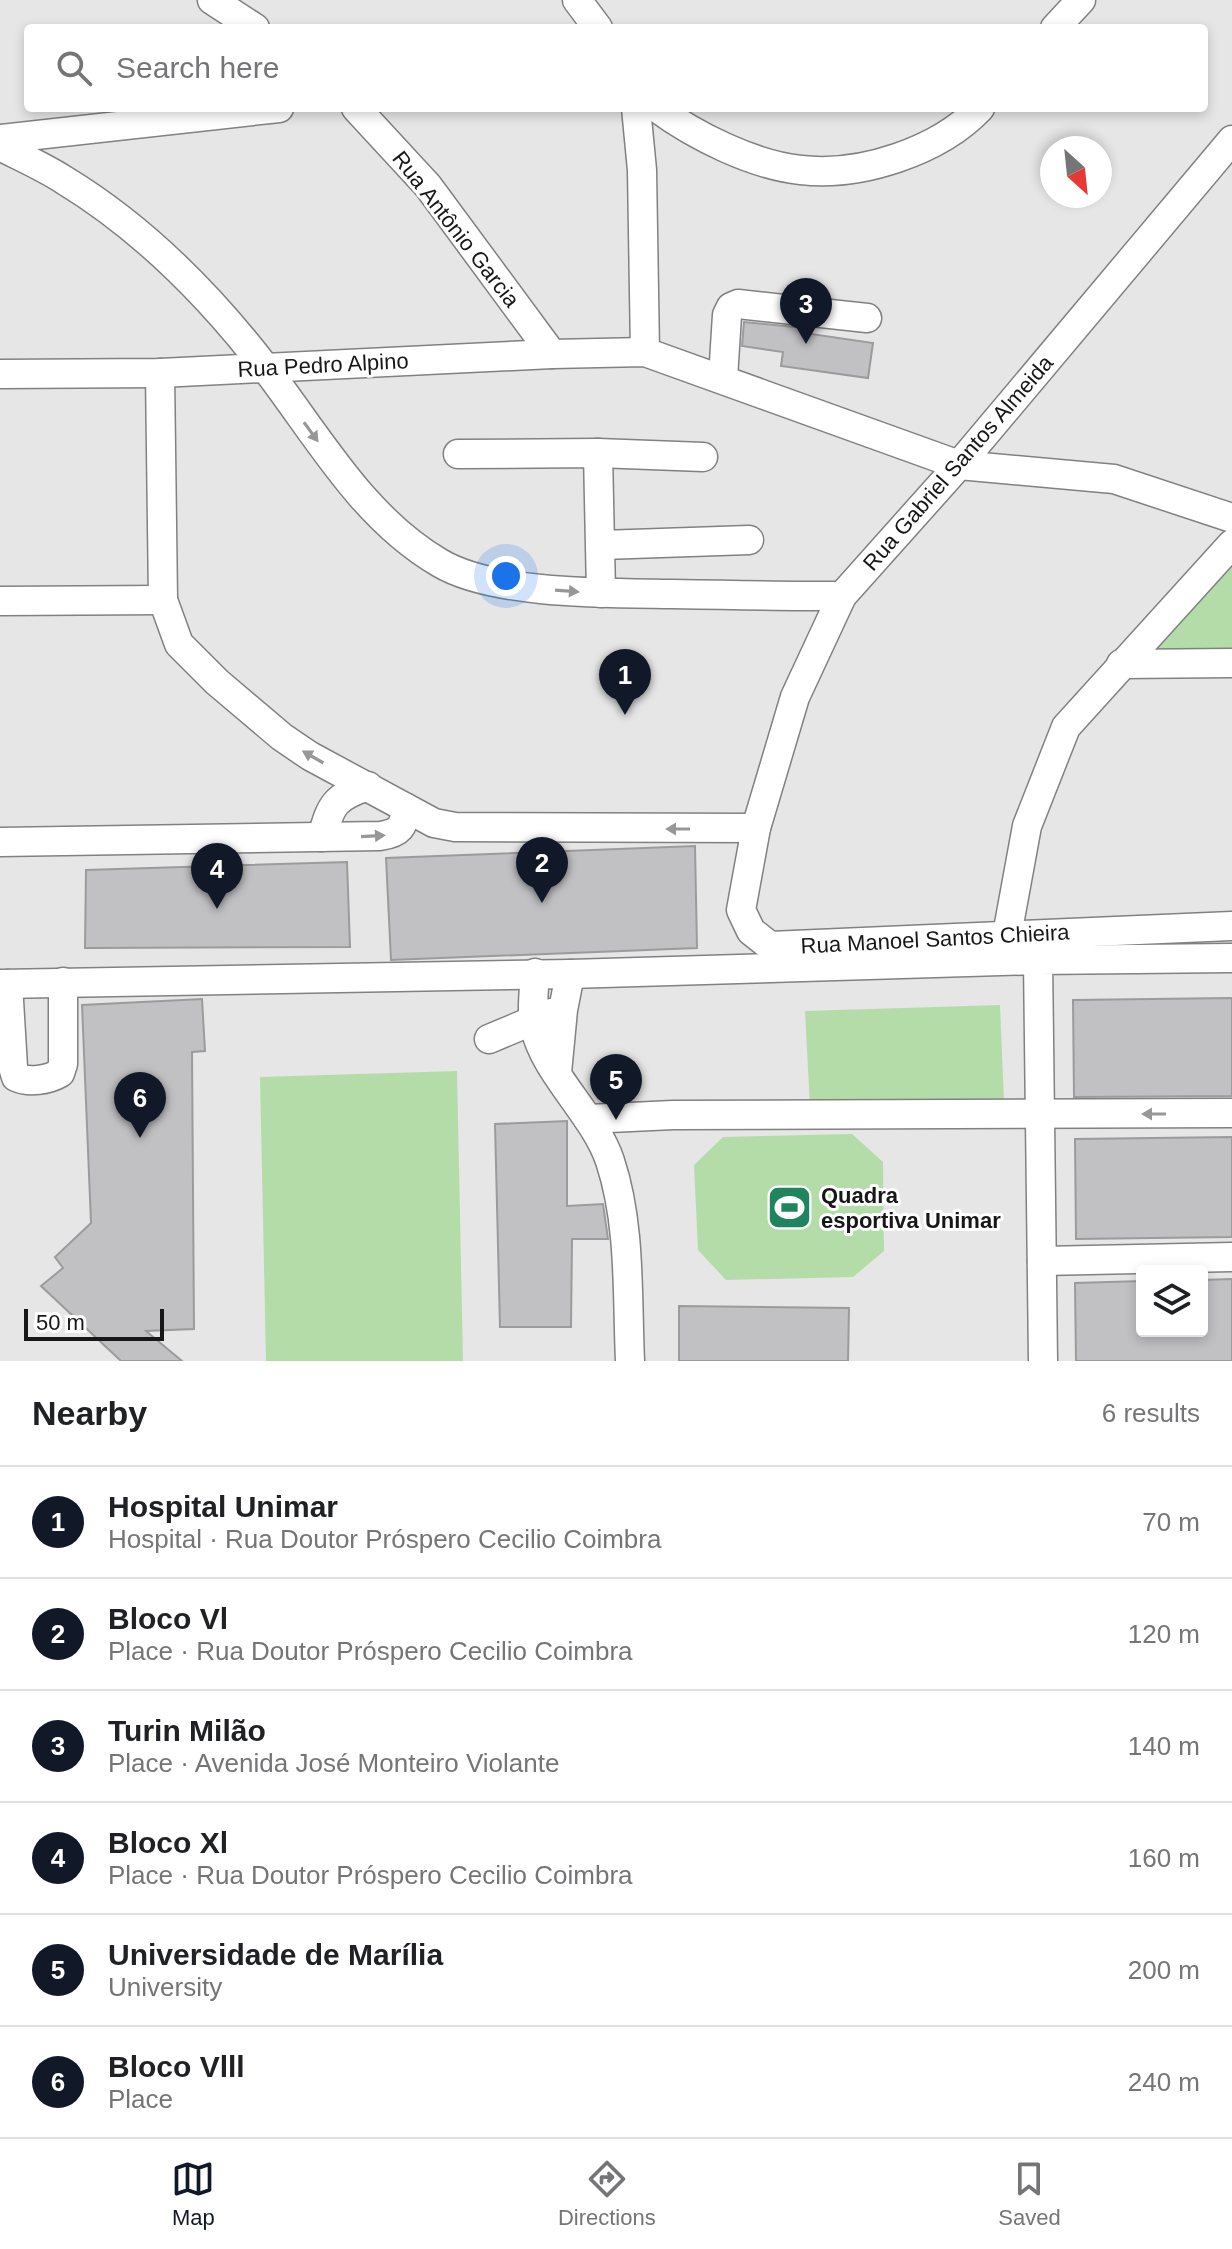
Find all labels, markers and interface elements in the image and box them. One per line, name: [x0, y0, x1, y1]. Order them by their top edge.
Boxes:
search box: [24, 24, 1208, 112]
icon: search: [52, 46, 96, 90]
text: Search here: [116, 51, 279, 84]
north arrow: [1040, 136, 1112, 208]
street label: Rua Antônio Garcia: [387, 146, 525, 312]
pin: 3: [780, 278, 832, 344]
street label: Rua Pedro Alpino: [237, 348, 409, 382]
street label: Rua Gabriel Santos Almeida: [858, 350, 1059, 575]
one-way arrow: [303, 421, 319, 442]
your location: [486, 556, 526, 596]
one-way arrow: [555, 585, 580, 598]
pin: 1: [599, 649, 651, 715]
one-way arrow: [302, 750, 324, 764]
one-way arrow: [665, 823, 690, 835]
one-way arrow: [361, 829, 387, 842]
pin: 2: [516, 837, 568, 903]
pin: 4: [191, 843, 243, 909]
street label: Rua Manoel Santos Chieira: [800, 919, 1071, 959]
pin: 5: [590, 1054, 642, 1120]
pin: 6: [114, 1072, 166, 1138]
one-way arrow: [1141, 1107, 1166, 1120]
place label: Quadra esportiva Unimar: [821, 1183, 1001, 1233]
sports icon: Quadra esportiva Unimar: [766, 1184, 814, 1232]
map controls: [1136, 1265, 1208, 1337]
button: layers: [1136, 1265, 1208, 1337]
scale bar: [24, 1305, 164, 1341]
text: 50 m: [36, 1310, 85, 1335]
text: Nearby: [32, 1394, 147, 1432]
text: 6 results: [1102, 1398, 1200, 1428]
text: Hospital Unimar: [108, 1490, 338, 1523]
text: 1: [51, 1507, 65, 1537]
text: 70 m: [1142, 1507, 1200, 1537]
text: Hospital · Rua Doutor Próspero Cecilio Coimbra: [108, 1524, 661, 1554]
text: Bloco Vl: [108, 1602, 228, 1635]
text: 2: [51, 1619, 65, 1649]
text: 120 m: [1128, 1619, 1200, 1649]
text: Place · Rua Doutor Próspero Cecilio Coimbra: [108, 1636, 633, 1666]
text: Turin Milão: [108, 1714, 266, 1747]
text: 3: [51, 1731, 65, 1761]
text: 140 m: [1128, 1731, 1200, 1761]
text: Place · Avenida José Monteiro Violante: [108, 1748, 559, 1778]
text: Bloco Xl: [108, 1826, 228, 1859]
text: 4: [51, 1843, 65, 1873]
text: 160 m: [1128, 1843, 1200, 1873]
text: Place · Rua Doutor Próspero Cecilio Coimbra: [108, 1860, 633, 1890]
text: Universidade de Marília: [108, 1938, 443, 1971]
text: 5: [51, 1955, 65, 1985]
text: 200 m: [1128, 1955, 1200, 1985]
text: University: [108, 1972, 222, 2002]
text: Bloco Vlll: [108, 2050, 245, 2083]
text: 6: [51, 2067, 65, 2097]
text: 240 m: [1128, 2067, 1200, 2097]
text: Place: [108, 2084, 173, 2114]
tab: Map: [171, 2157, 215, 2231]
tab: Directions: [558, 2157, 656, 2231]
tab: Saved: [998, 2157, 1061, 2231]

